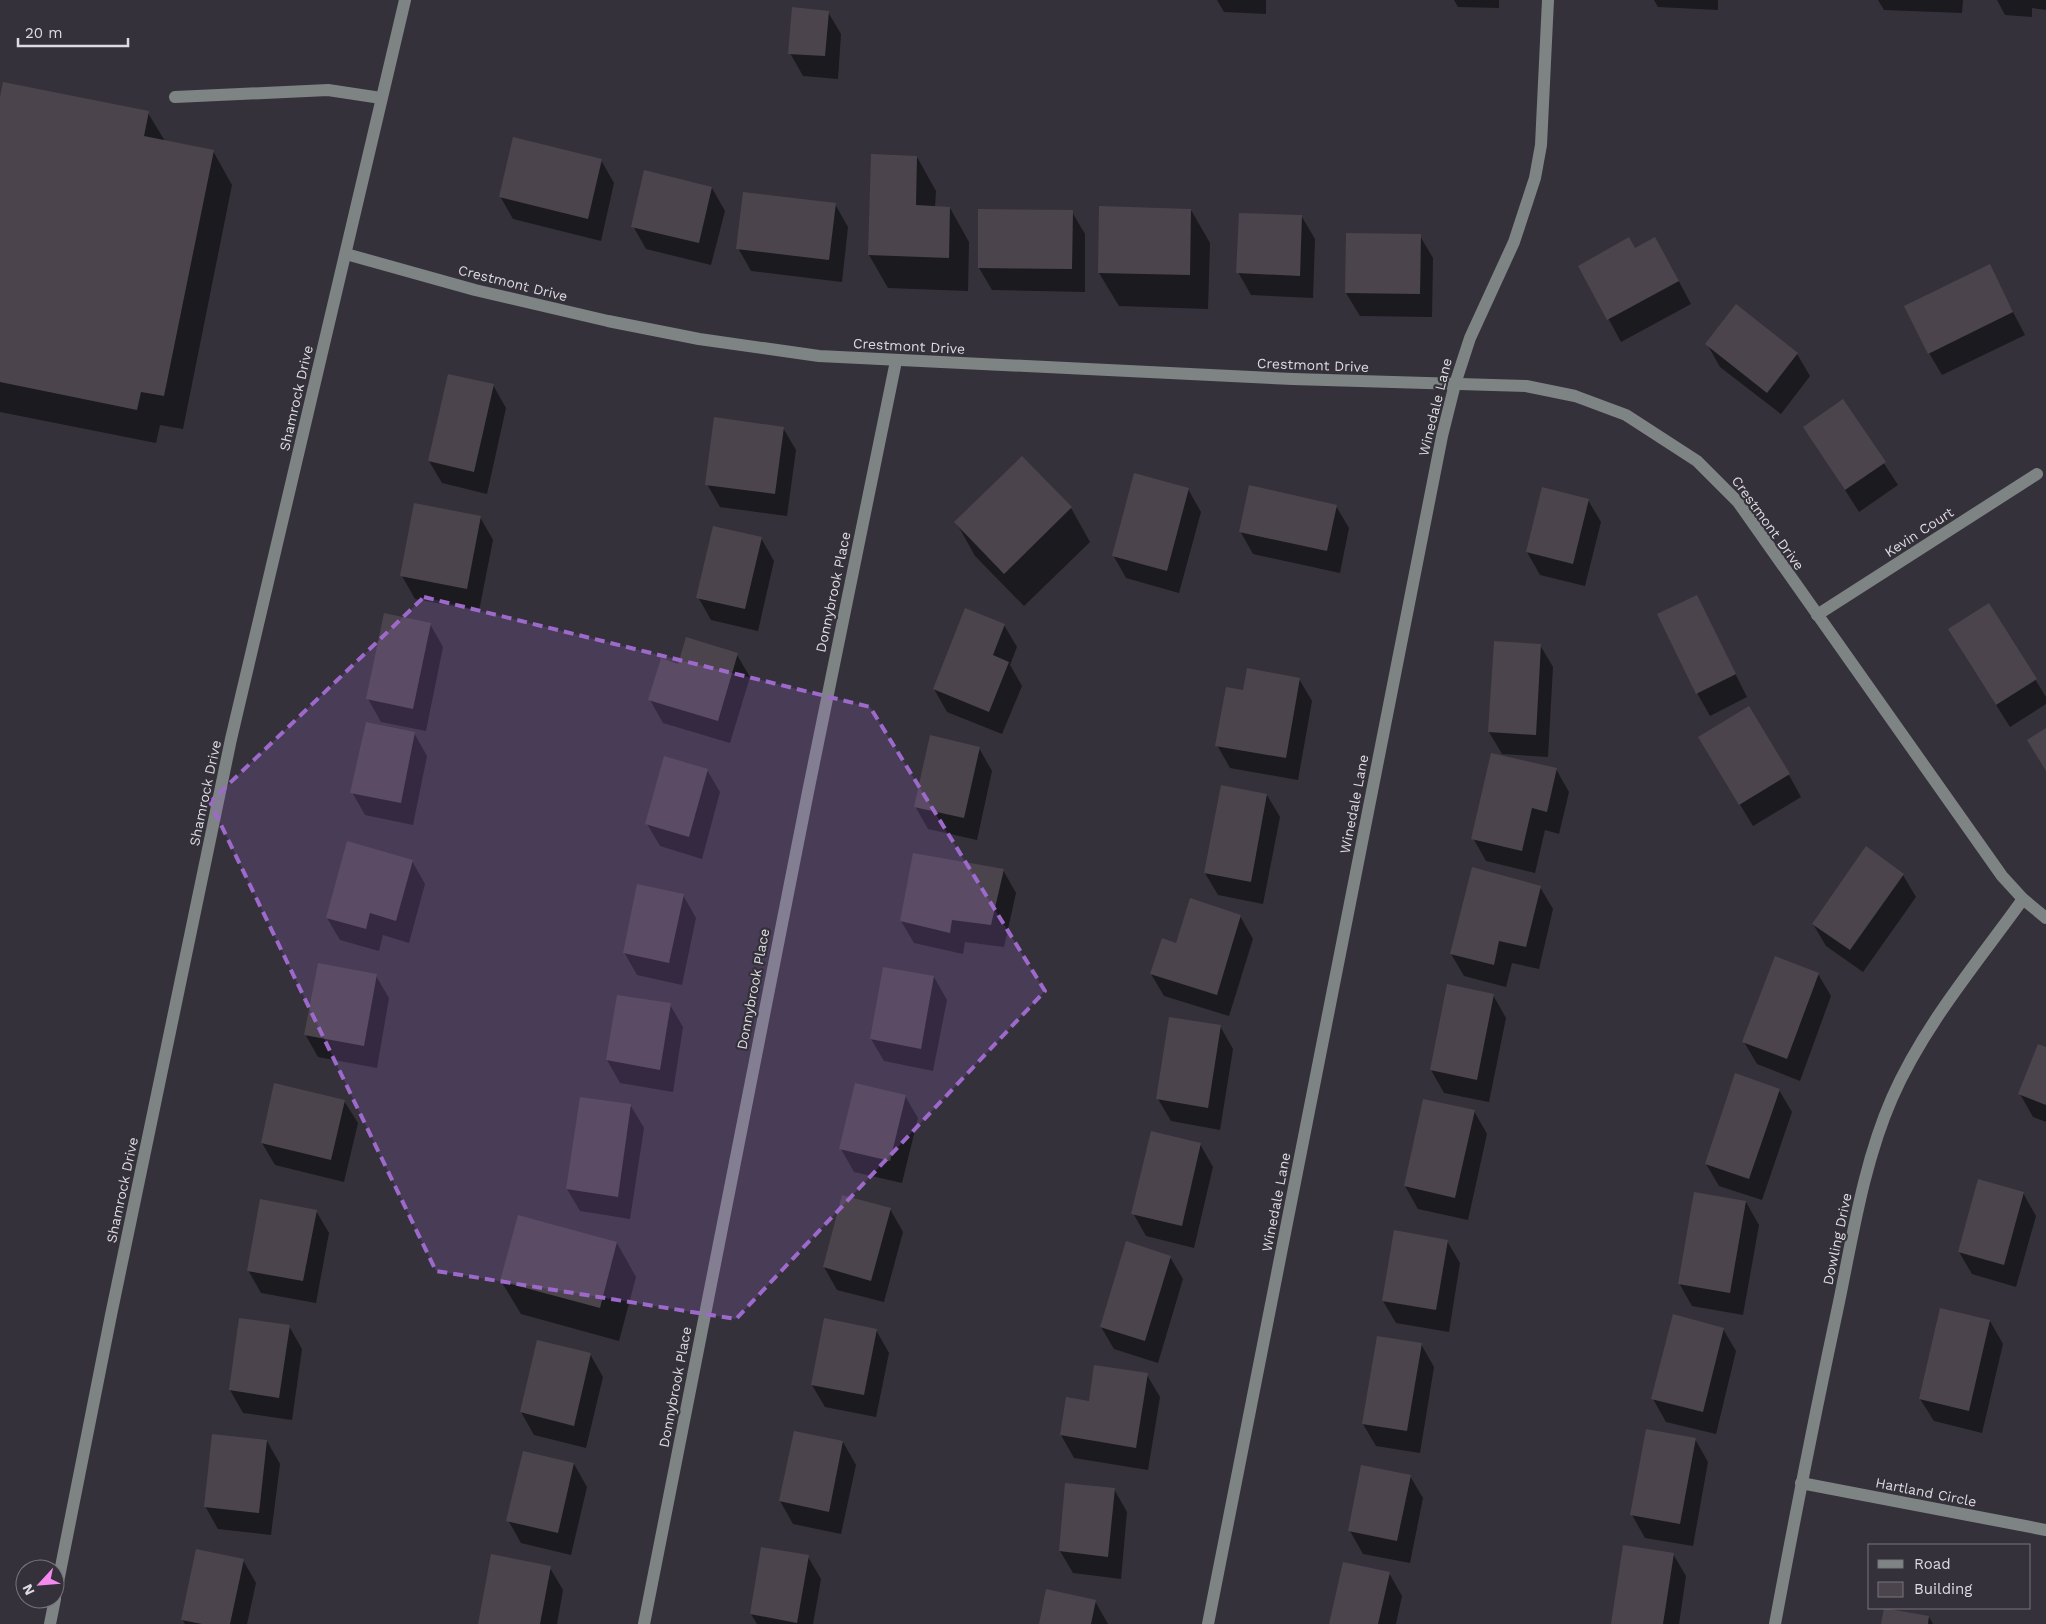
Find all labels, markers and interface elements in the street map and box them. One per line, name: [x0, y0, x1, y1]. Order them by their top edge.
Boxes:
scale bar: [18, 15, 128, 47]
text: 20 m: [25, 24, 63, 42]
street label: Crestmont Drive: [457, 262, 569, 304]
street label: Crestmont Drive: [853, 335, 965, 357]
street label: Shamrock Drive: [276, 344, 316, 452]
street label: Crestmont Drive: [1257, 355, 1369, 375]
street label: Winedale Lane: [1415, 356, 1455, 458]
street label: Crestmont Drive: [1729, 473, 1807, 573]
street label: Kevin Court: [1882, 504, 1956, 560]
street label: Donnybrook Place: [812, 530, 854, 654]
street label: Shamrock Drive: [186, 739, 224, 847]
street label: Winedale Lane: [1337, 753, 1371, 855]
street label: Donnybrook Place: [733, 927, 773, 1051]
street label: Shamrock Drive: [103, 1136, 141, 1244]
street label: Winedale Lane: [1259, 1151, 1293, 1253]
street label: Dowling Drive: [1819, 1192, 1855, 1286]
street label: Donnybrook Place: [655, 1325, 695, 1449]
street label: Hartland Circle: [1874, 1474, 1978, 1510]
legend: [1868, 1544, 2031, 1609]
text: Road: [1914, 1555, 1951, 1573]
north arrow: [15, 1559, 65, 1609]
text: Building: [1914, 1580, 1972, 1598]
text: N: [19, 1582, 38, 1598]

